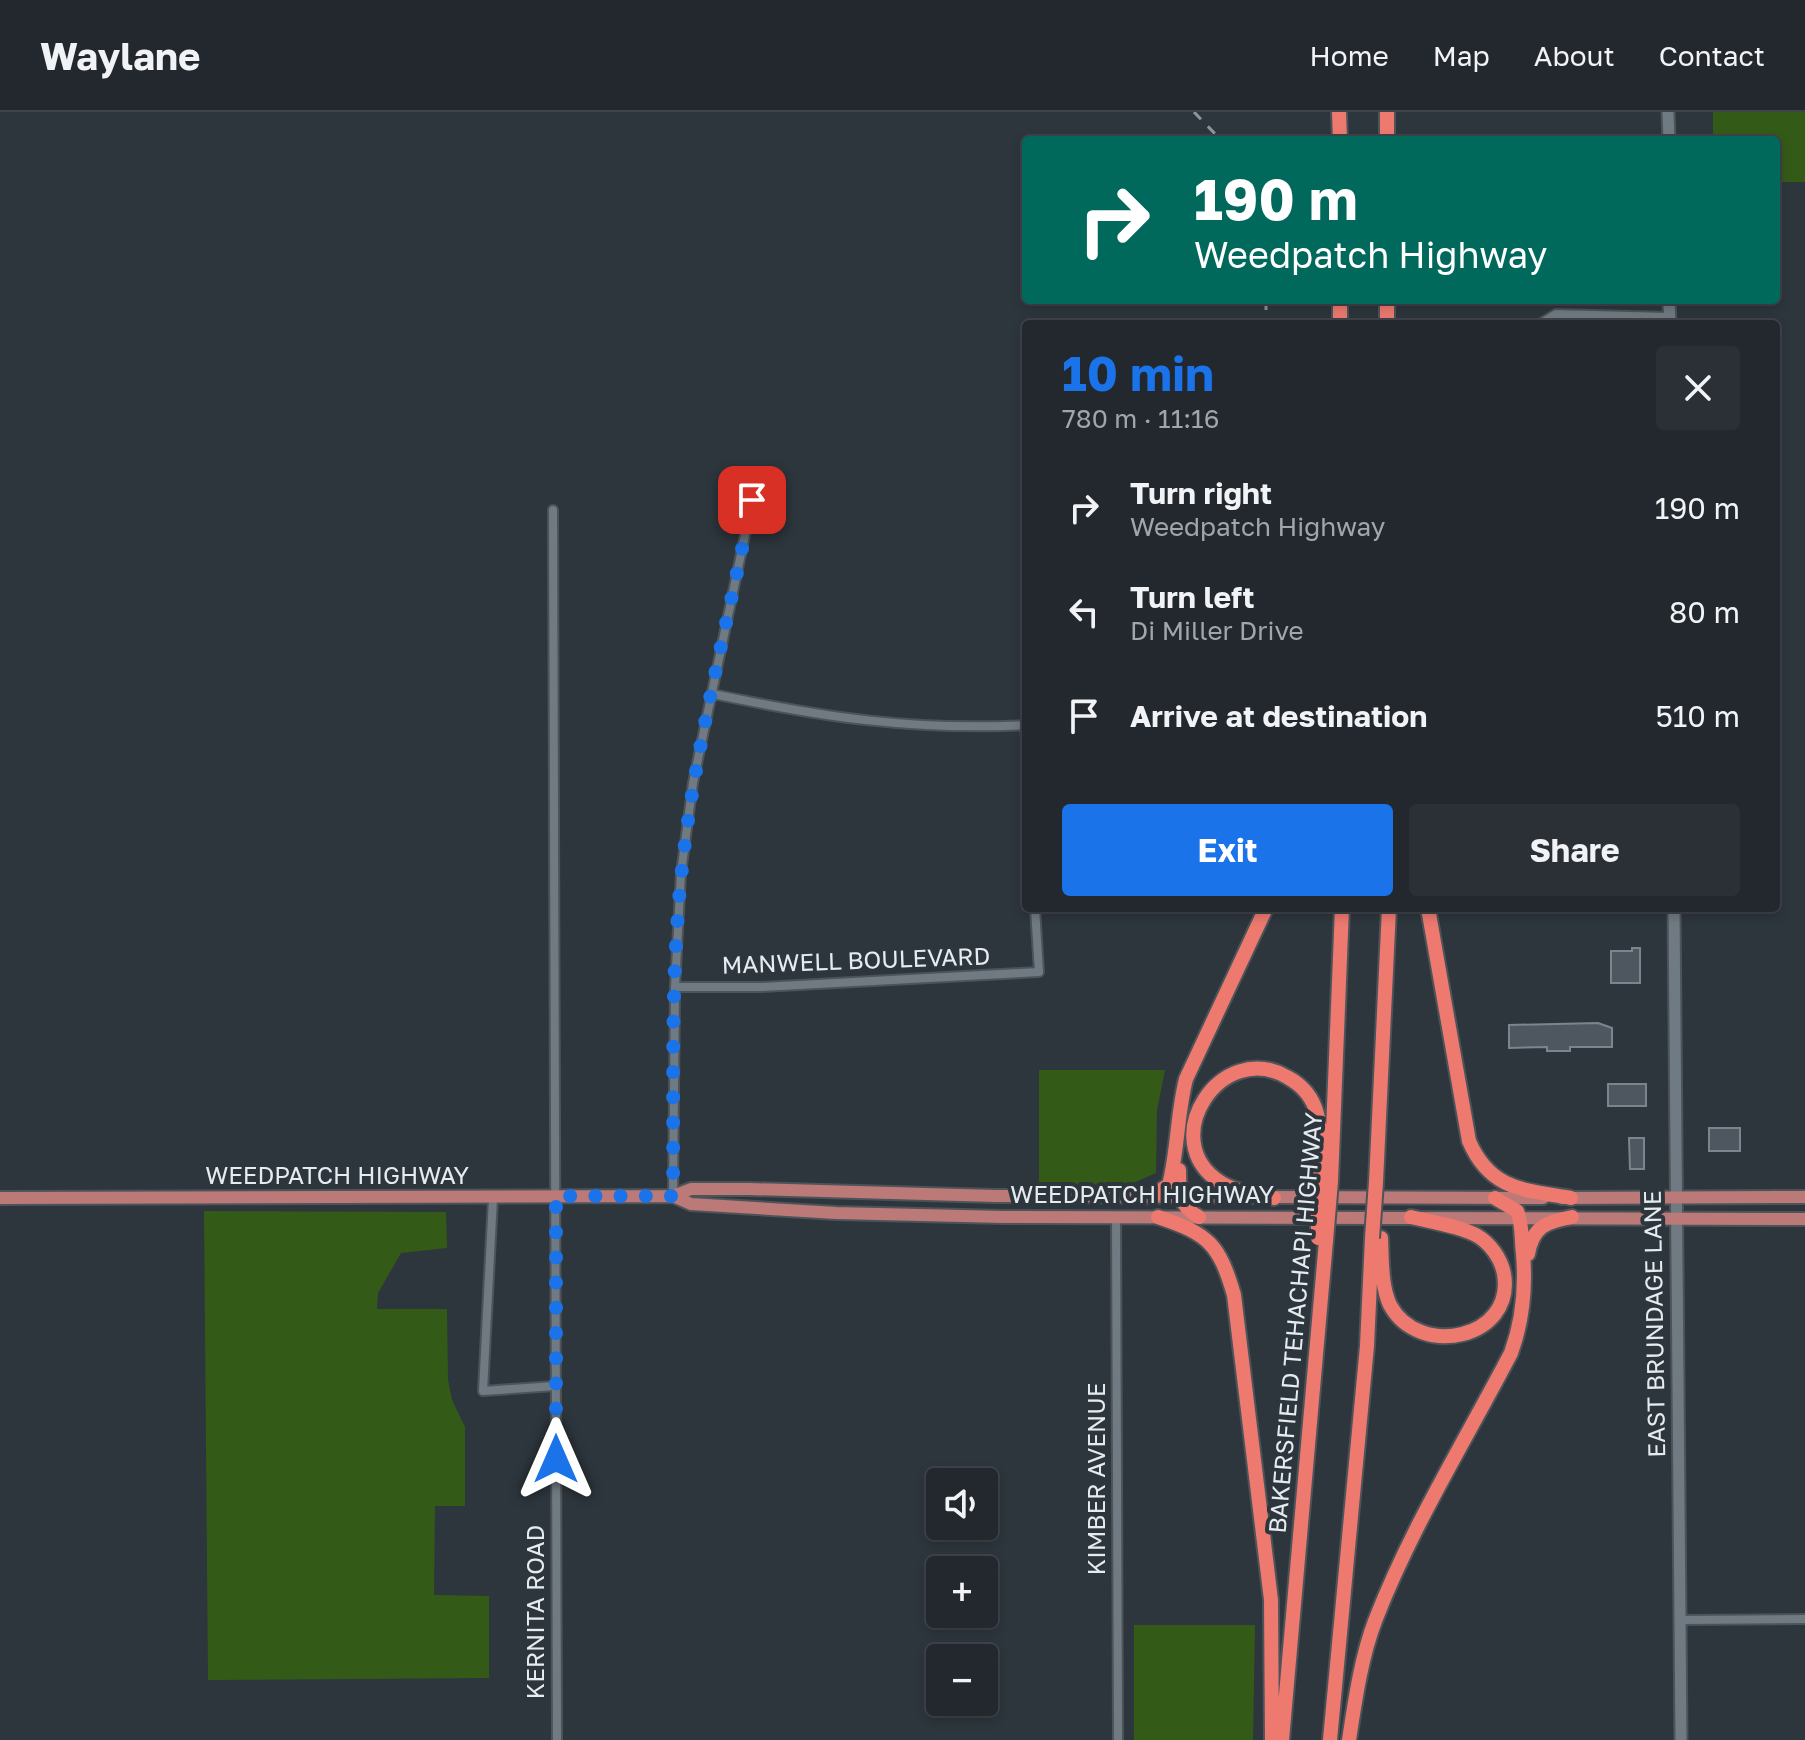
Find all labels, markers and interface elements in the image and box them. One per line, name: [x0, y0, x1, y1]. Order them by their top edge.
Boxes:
text: Waylane: [40, 33, 201, 78]
text: Home: [1310, 39, 1389, 72]
text: Map: [1433, 39, 1490, 72]
text: About: [1534, 39, 1615, 72]
text: Contact: [1659, 39, 1765, 72]
text: 190 m: [1194, 165, 1358, 232]
icon: right: [1062, 168, 1166, 272]
text: Weedpatch Highway: [1194, 233, 1547, 276]
text: 10 min: [1062, 344, 1214, 402]
button: close: [1656, 346, 1740, 430]
text: 780 m · 11:16: [1062, 403, 1219, 434]
pin: [718, 466, 786, 534]
text: Turn right: [1130, 475, 1272, 511]
icon: arrive: [730, 478, 774, 522]
icon: right: [1062, 486, 1106, 530]
text: 190 m: [1655, 490, 1740, 526]
text: Weedpatch Highway: [1130, 511, 1385, 542]
text: Turn left: [1130, 579, 1255, 615]
icon: left: [1062, 590, 1106, 634]
text: 80 m: [1669, 594, 1740, 630]
text: Di Miller Drive: [1130, 615, 1304, 646]
icon: arrive: [1062, 694, 1106, 738]
text: Arrive at destination: [1130, 698, 1427, 734]
text: 510 m: [1655, 698, 1740, 734]
button: Exit: [1062, 804, 1393, 896]
button: Share: [1409, 804, 1740, 896]
street label: MANWELL BOULEVARD: [721, 940, 991, 979]
street label: BAKERSFIELD TEHACHAPI HIGHWAY: [1262, 1111, 1327, 1534]
street label: WEEDPATCH HIGHWAY: [205, 1160, 469, 1189]
street label: WEEDPATCH HIGHWAY: [1010, 1179, 1274, 1208]
street label: EAST BRUNDAGE LANE: [1637, 1190, 1670, 1458]
street label: KIMBER AVENUE: [1081, 1383, 1110, 1575]
position arrow: [514, 1417, 598, 1501]
map controls: [926, 1468, 998, 1716]
button: sound: [926, 1468, 998, 1540]
street label: KERNITA ROAD: [520, 1525, 549, 1699]
button: +: [926, 1556, 998, 1628]
button: −: [926, 1644, 998, 1716]

